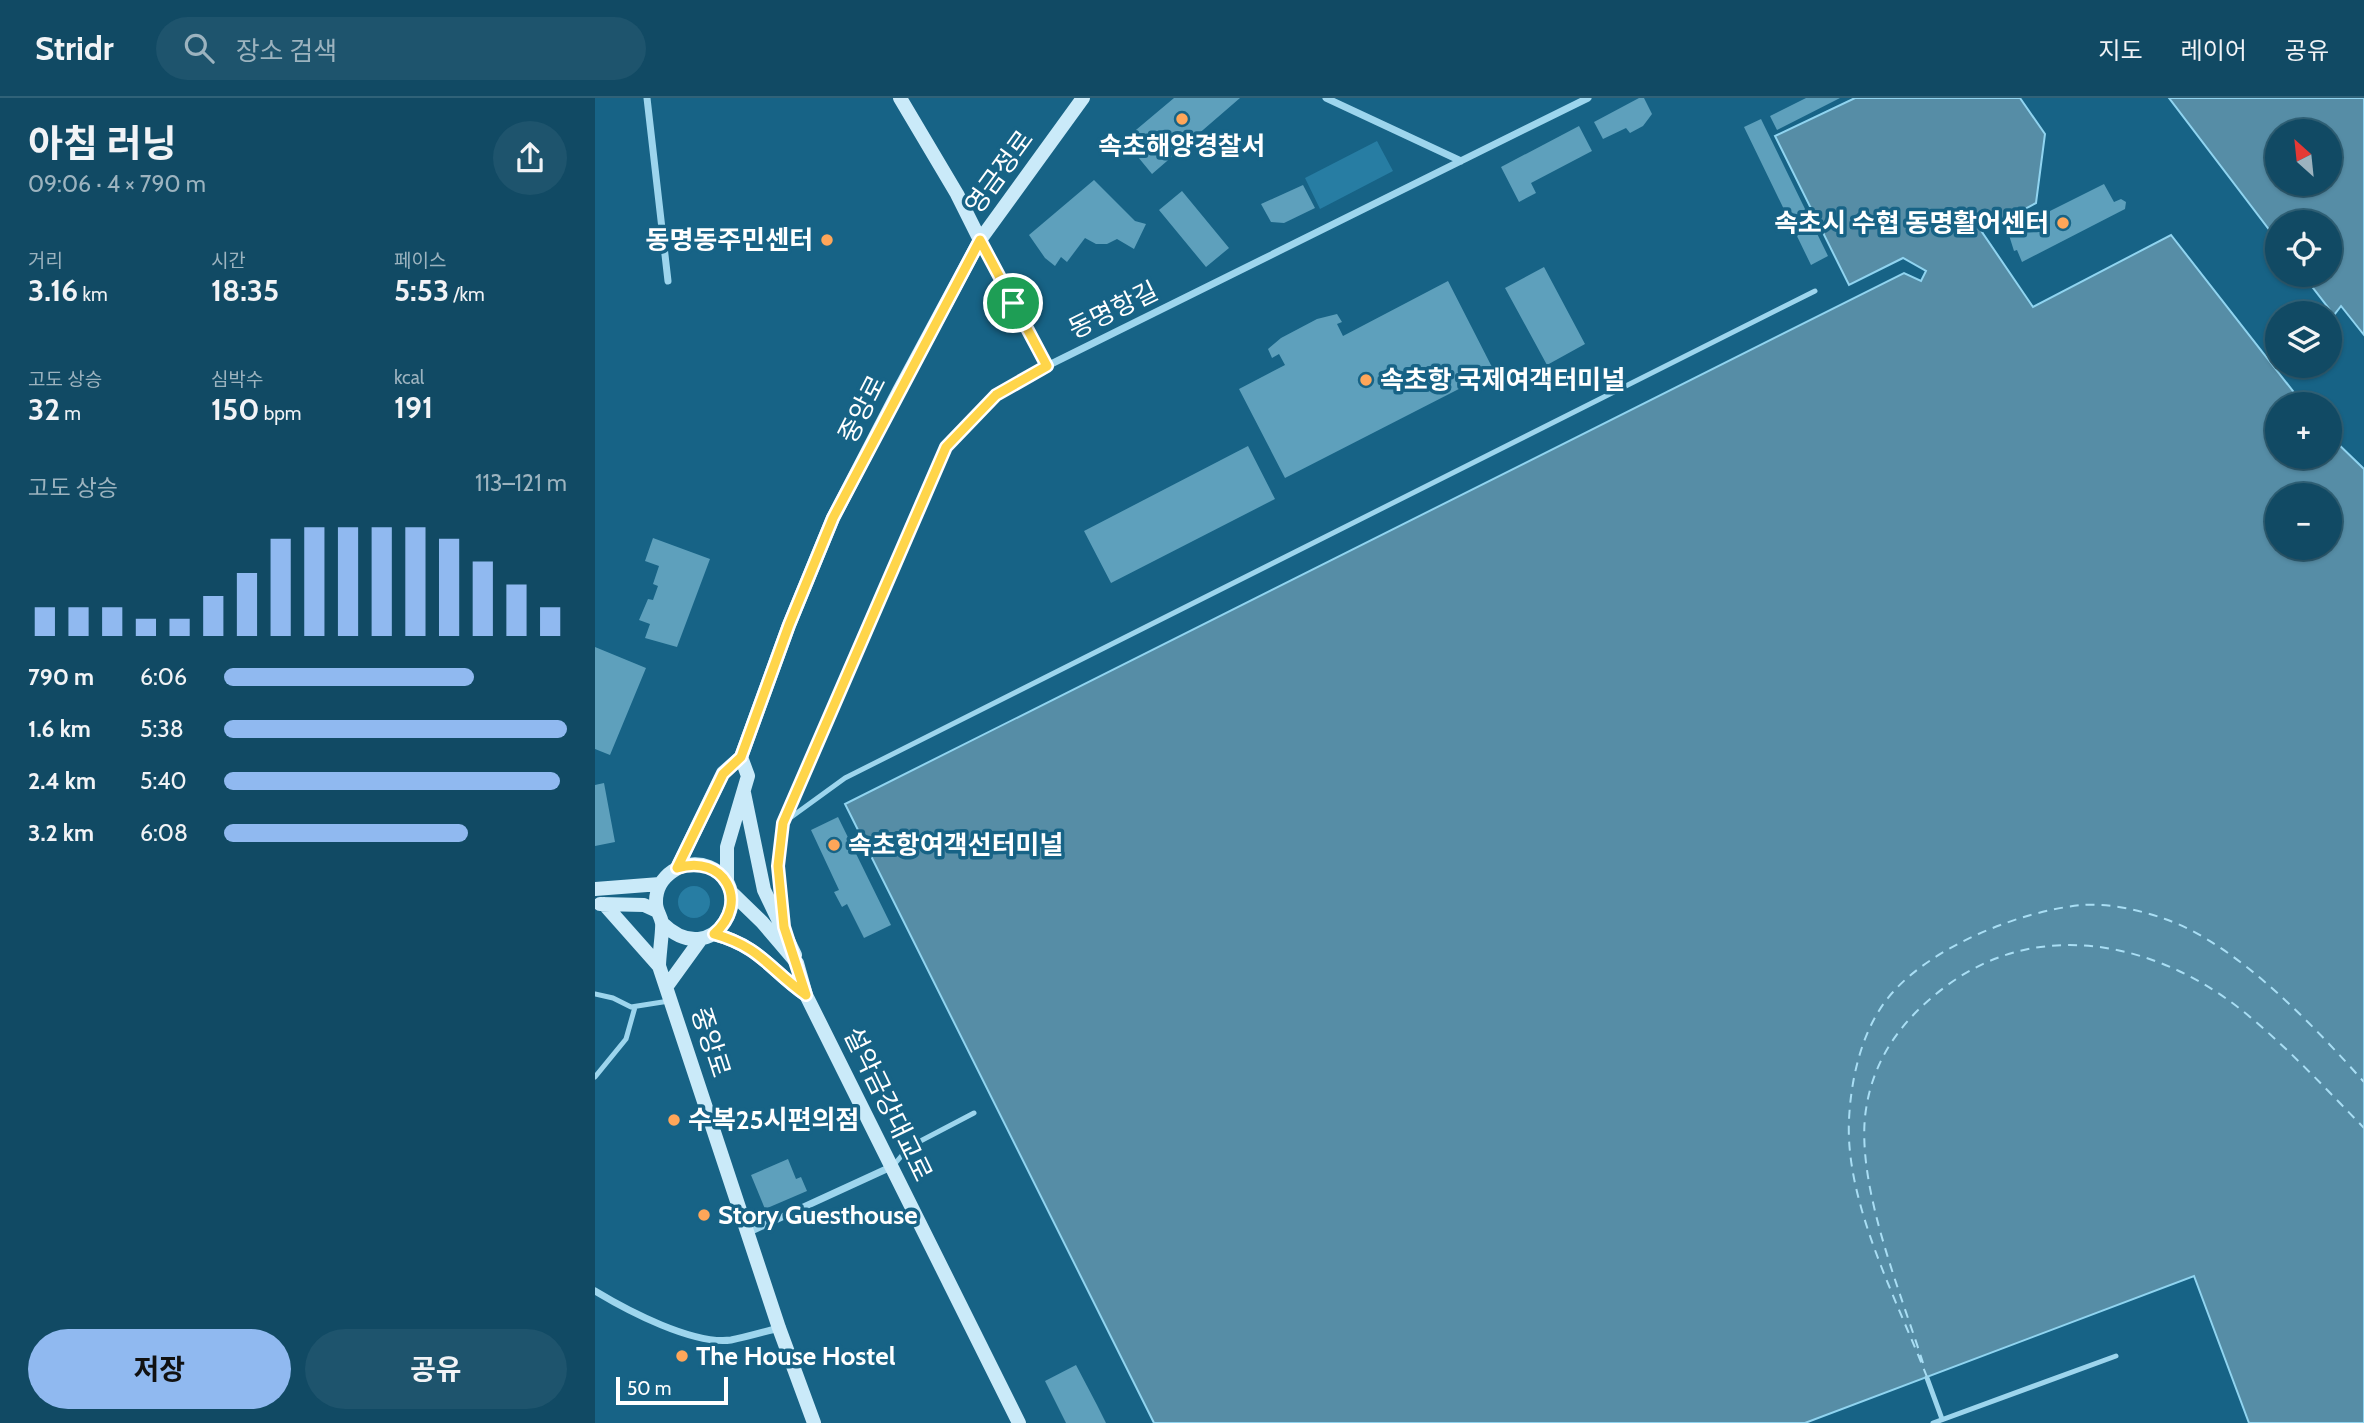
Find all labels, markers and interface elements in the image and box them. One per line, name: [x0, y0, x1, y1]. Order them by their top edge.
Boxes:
search box: [156, 17, 646, 80]
text: Stridr: [35, 28, 114, 68]
icon: search: [180, 29, 218, 67]
text: 장소 검색: [236, 35, 337, 67]
text: 지도: [2098, 36, 2143, 65]
text: 레이어: [2181, 36, 2247, 65]
text: 공유: [2285, 36, 2329, 65]
marker: 속초해양경찰서: [1174, 111, 1190, 127]
north arrow: [2265, 119, 2341, 196]
map controls: [2265, 119, 2342, 560]
text: 아침 러닝: [28, 120, 176, 167]
button: share: [493, 121, 567, 195]
street label: 영금정로: [958, 124, 1040, 220]
place label: 속초해양경찰서: [1098, 130, 1266, 162]
text: 09:06 · 4 × 790 m: [28, 170, 206, 198]
place label: 속초시 수협 동명활어센터: [1774, 207, 2049, 239]
button: locate: [2265, 210, 2342, 287]
marker: 속초시 수협 동명활어센터: [2055, 215, 2071, 231]
place label: 동명동주민센터: [646, 224, 813, 256]
marker: 동명동주민센터: [819, 232, 835, 248]
text: 거리: [28, 249, 63, 272]
text: 시간: [211, 249, 246, 272]
text: 페이스: [394, 249, 446, 272]
text: 3.16: [28, 272, 78, 309]
text: 18:35: [211, 272, 279, 309]
text: 5:53: [394, 272, 449, 309]
pin: [983, 273, 1043, 333]
street label: 동명항길: [1063, 275, 1163, 345]
text: km: [78, 283, 108, 306]
text: /km: [449, 283, 485, 306]
icon: arrive: [994, 284, 1032, 322]
button: layers: [2265, 301, 2342, 378]
place label: 속초항 국제여객터미널: [1380, 364, 1625, 396]
text: kcal: [394, 366, 424, 389]
text: 고도 상승: [28, 368, 102, 391]
text: 심박수: [211, 368, 263, 391]
street label: 중앙로: [831, 370, 893, 448]
marker: 속초항 국제여객터미널: [1358, 372, 1374, 388]
text: 191: [394, 389, 433, 426]
text: 32: [28, 391, 60, 428]
text: 150: [211, 391, 259, 428]
button: +: [2265, 392, 2342, 469]
text: m: [60, 402, 81, 425]
text: bpm: [259, 402, 301, 425]
text: 113–121 m: [475, 469, 567, 497]
text: 고도 상승: [28, 474, 118, 502]
button: −: [2265, 483, 2342, 560]
text: 790 m: [28, 663, 94, 691]
text: 6:06: [140, 663, 187, 691]
text: 1.6 km: [28, 715, 91, 743]
text: 5:38: [140, 715, 184, 743]
text: 2.4 km: [28, 767, 96, 795]
text: 5:40: [140, 767, 187, 795]
text: 3.2 km: [28, 819, 94, 847]
text: 6:08: [140, 819, 188, 847]
place label: 속초항여객선터미널: [848, 829, 1063, 861]
marker: 속초항여객선터미널: [826, 837, 842, 853]
street label: 중앙로: [685, 1003, 737, 1081]
street label: 설악금강대교로: [837, 1022, 939, 1186]
place label: 수복25시편의점: [688, 1104, 859, 1136]
marker: 수복25시편의점: [666, 1112, 682, 1128]
place label: Story Guesthouse: [718, 1199, 918, 1231]
marker: Story Guesthouse: [696, 1207, 712, 1223]
button: 저장: [28, 1329, 291, 1409]
button: 공유: [305, 1329, 567, 1409]
place label: The House Hostel: [696, 1340, 896, 1372]
marker: The House Hostel: [674, 1348, 690, 1364]
scale bar: [616, 1374, 728, 1406]
text: 50 m: [627, 1377, 671, 1400]

